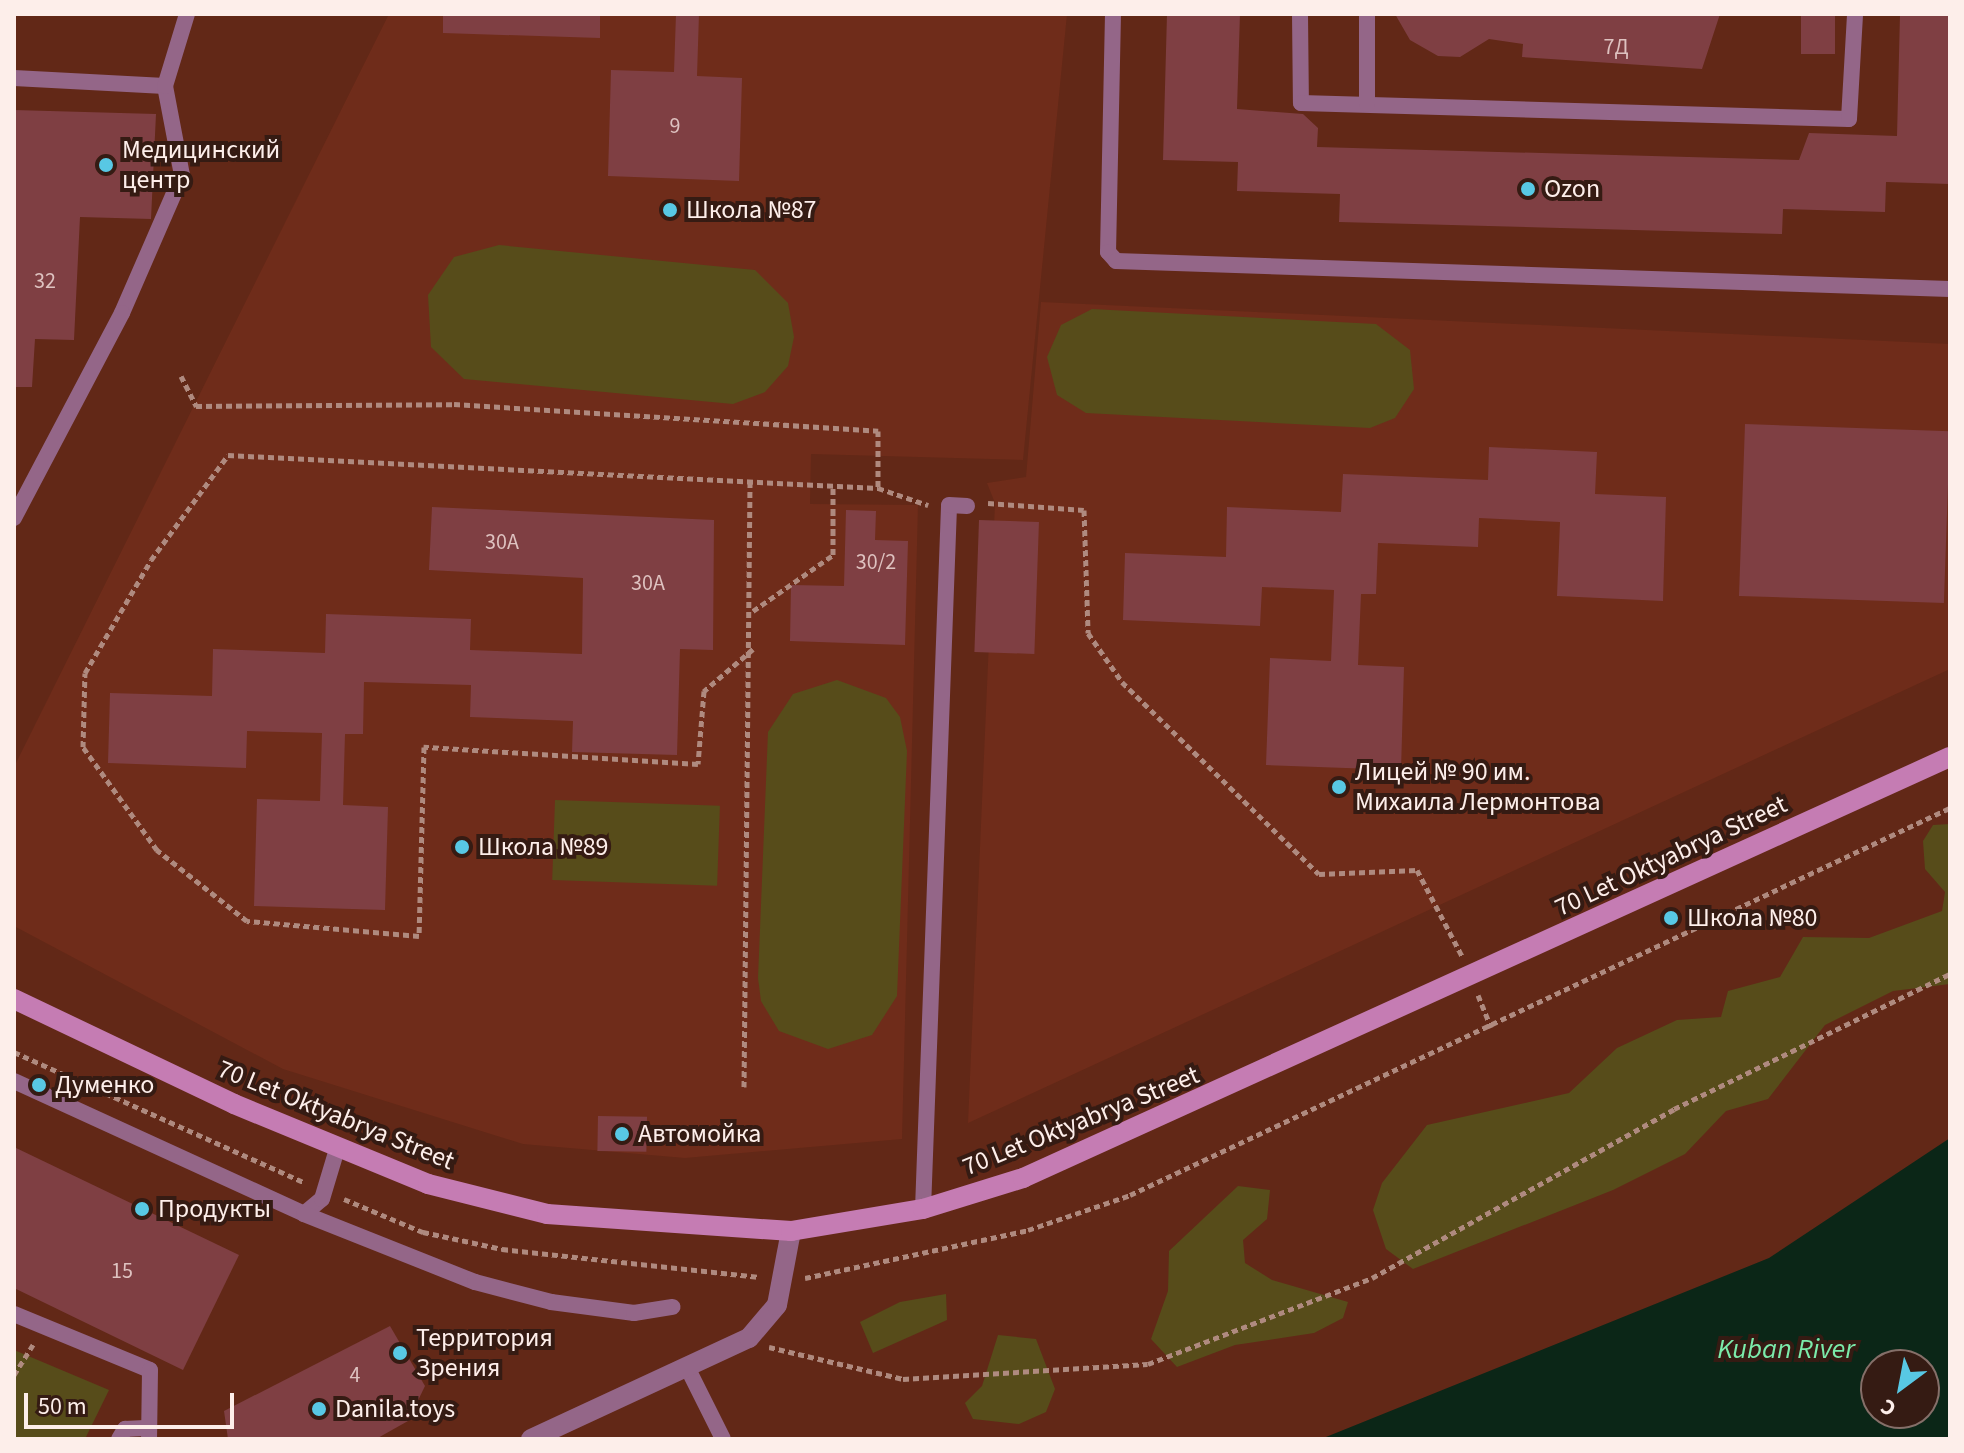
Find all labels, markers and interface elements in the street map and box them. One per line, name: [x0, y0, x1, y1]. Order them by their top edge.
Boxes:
house number: 7Д: [1604, 35, 1628, 61]
house number: 9: [670, 114, 680, 140]
place label: Медицинский центр: [122, 134, 280, 196]
marker: Медицинский центр: [97, 156, 115, 174]
place label: Ozon: [1544, 173, 1600, 205]
marker: Ozon: [1519, 180, 1537, 198]
place label: Школа №87: [686, 194, 816, 226]
marker: Школа №87: [661, 201, 679, 219]
house number: 32: [34, 269, 56, 295]
house number: 30А: [485, 530, 519, 556]
house number: 30/2: [856, 550, 896, 576]
house number: 30А: [631, 571, 665, 597]
place label: Лицей № 90 им. Михаила Лермонтова: [1355, 756, 1601, 818]
marker: Лицей № 90 им. Михаила Лермонтова: [1330, 778, 1348, 796]
street label: 70 Let Oktyabrya Street: [1550, 789, 1792, 923]
place label: Школа №89: [478, 831, 608, 863]
marker: Школа №89: [453, 838, 471, 856]
place label: Школа №80: [1687, 902, 1817, 934]
marker: Школа №80: [1662, 909, 1680, 927]
street label: 70 Let Oktyabrya Street: [213, 1053, 459, 1177]
street label: 70 Let Oktyabrya Street: [958, 1059, 1204, 1183]
place label: Думенко: [55, 1069, 154, 1101]
marker: Думенко: [30, 1076, 48, 1094]
place label: Автомойка: [638, 1118, 761, 1150]
marker: Автомойка: [613, 1125, 631, 1143]
place label: Продукты: [158, 1193, 271, 1225]
marker: Продукты: [133, 1200, 151, 1218]
house number: 15: [111, 1259, 133, 1285]
place label: Территория Зрения: [416, 1322, 553, 1384]
water label: Kuban River: [1717, 1332, 1855, 1366]
marker: Территория Зрения: [391, 1344, 409, 1362]
north arrow: [1860, 1349, 1940, 1429]
house number: 4: [350, 1363, 360, 1389]
scale bar: [28, 1377, 238, 1427]
text: 50 m: [38, 1389, 87, 1424]
text: С: [1874, 1391, 1902, 1425]
place label: Danila.toys: [335, 1393, 455, 1425]
marker: Danila.toys: [310, 1400, 328, 1418]

